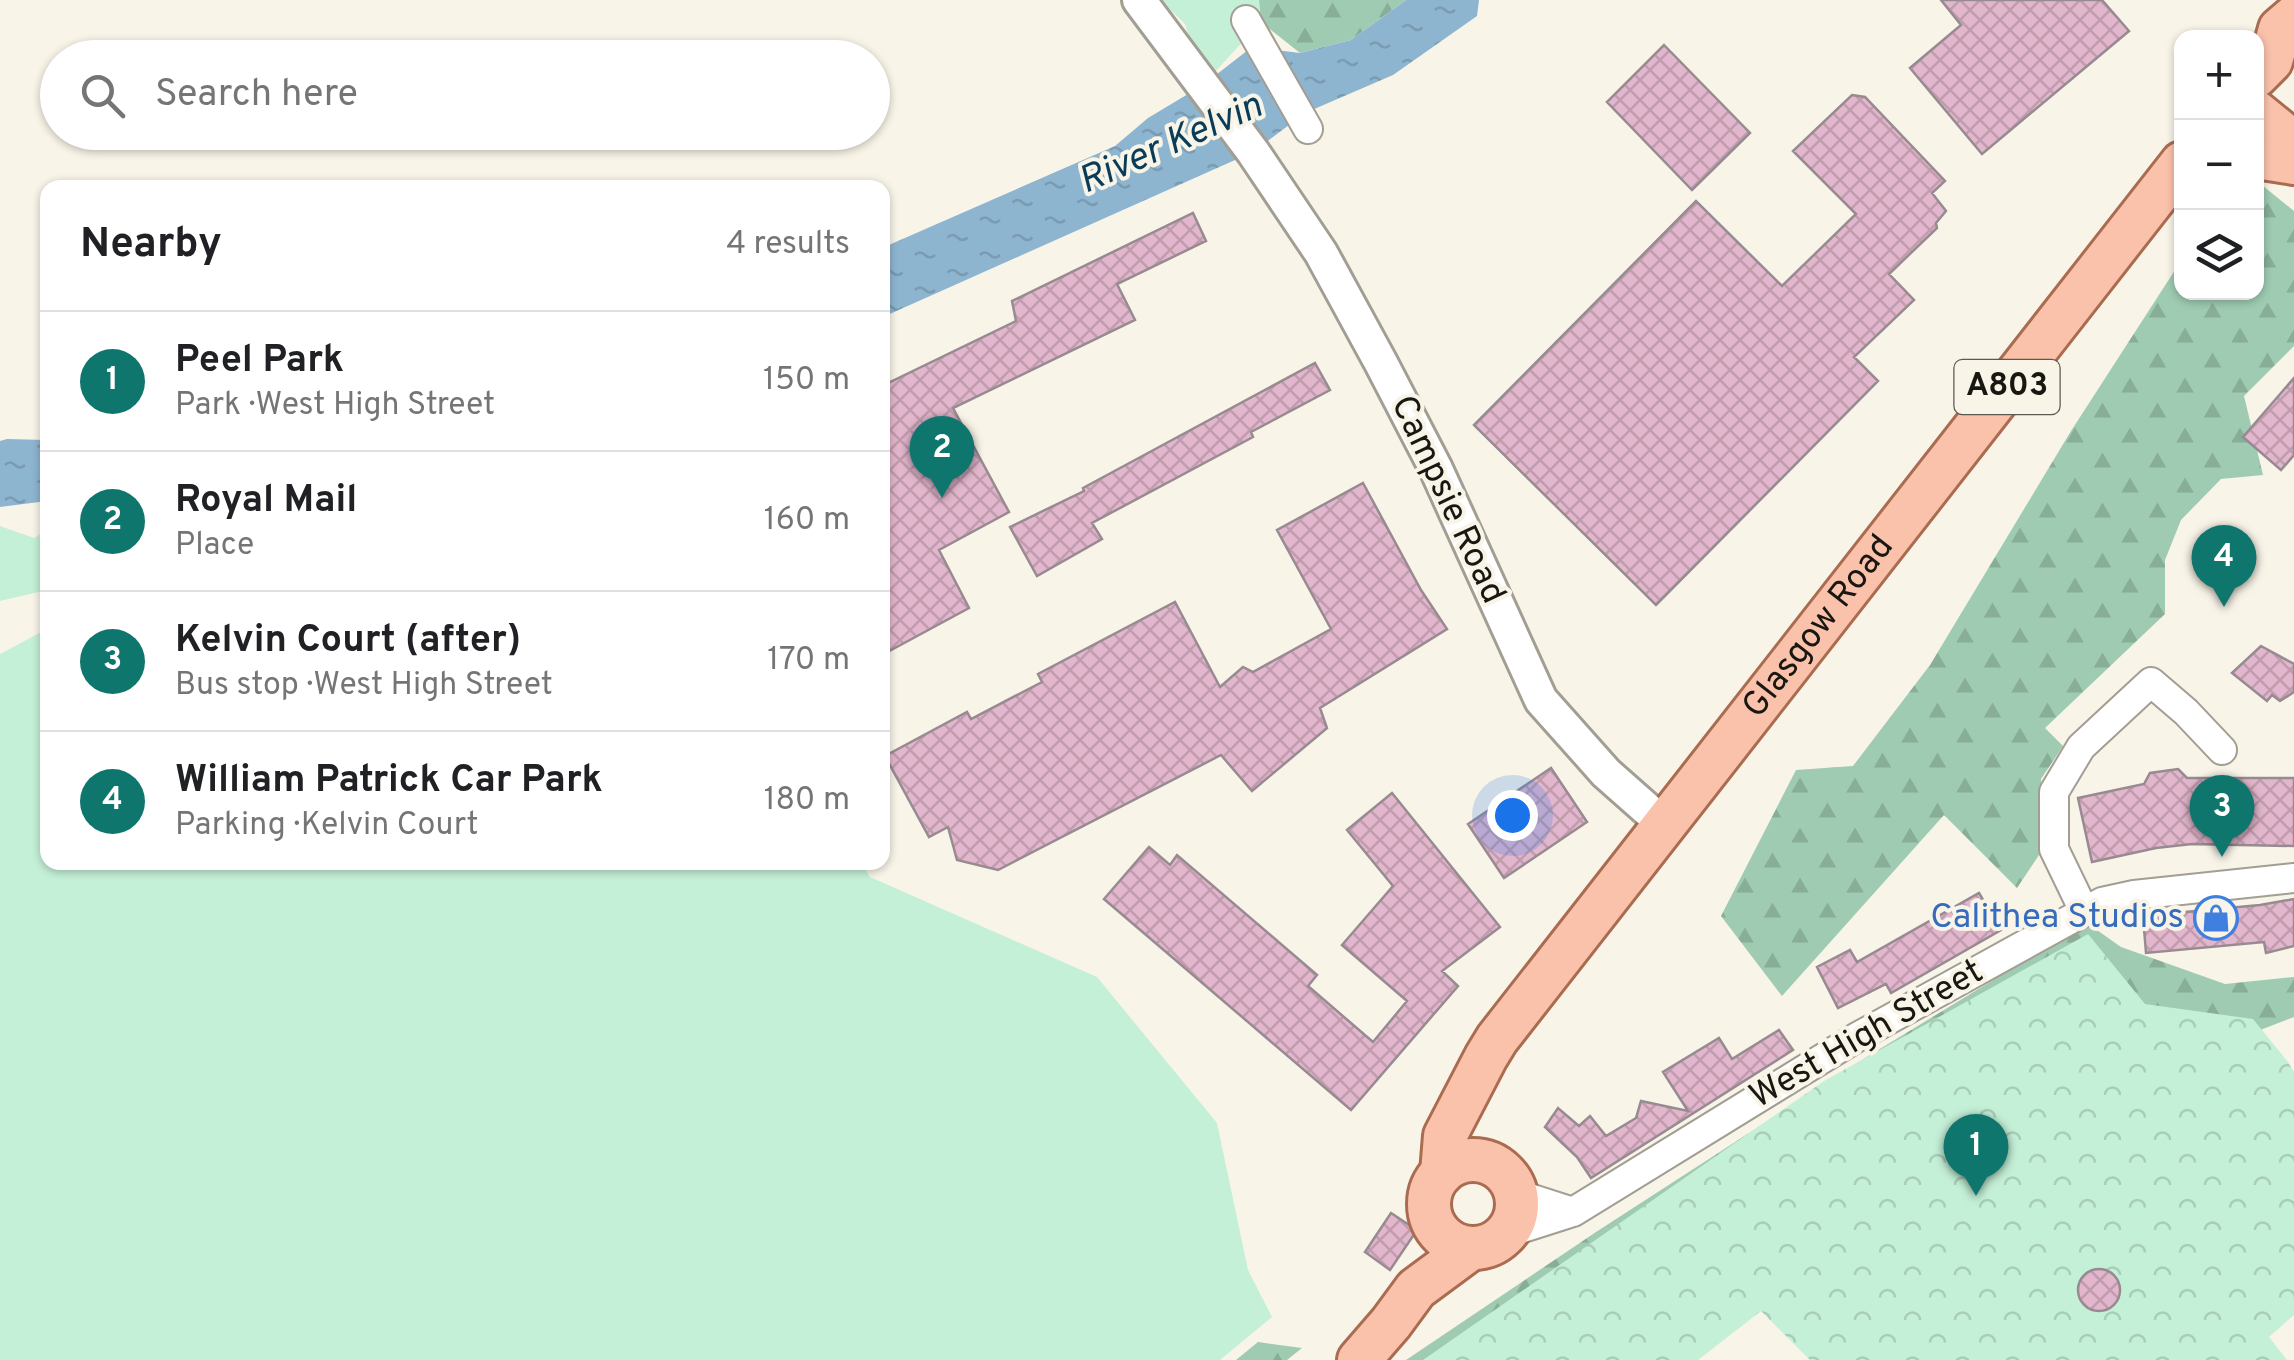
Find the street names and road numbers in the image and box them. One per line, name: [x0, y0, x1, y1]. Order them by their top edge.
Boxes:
road number: A803: [1954, 360, 2060, 414]
street label: Campsie Road: [1380, 389, 1514, 611]
street label: Glasgow Road: [1734, 527, 1904, 728]
street label: West High Street: [1743, 950, 1991, 1120]

